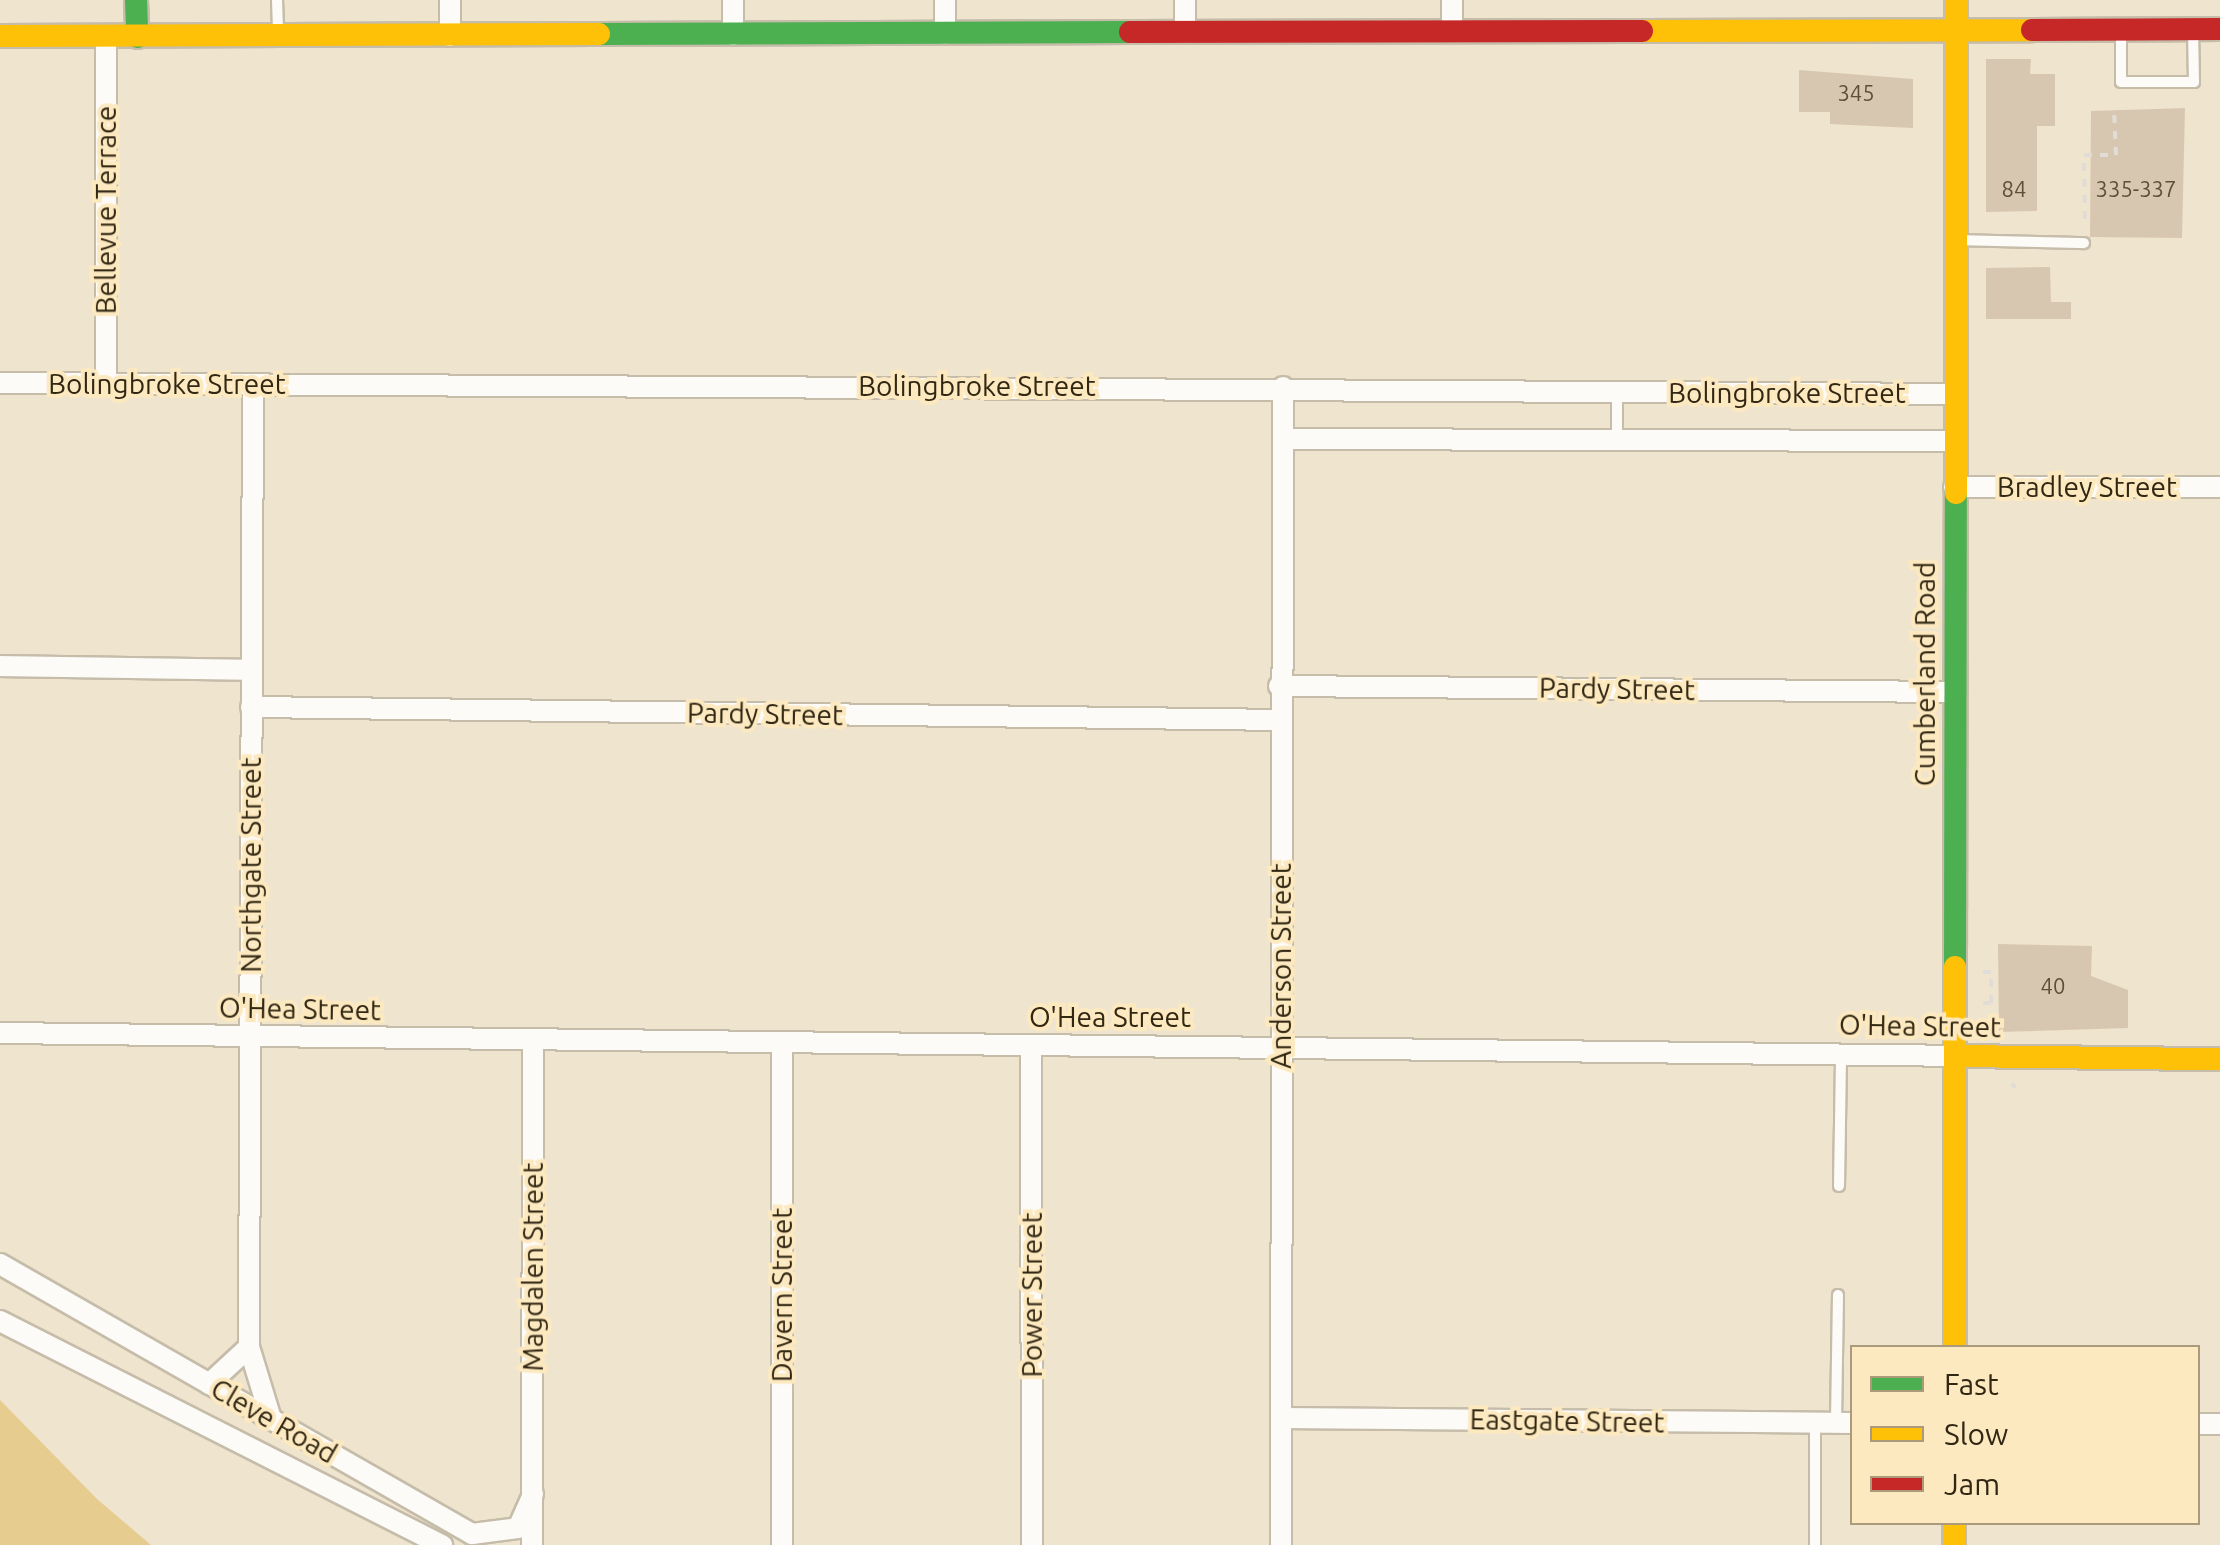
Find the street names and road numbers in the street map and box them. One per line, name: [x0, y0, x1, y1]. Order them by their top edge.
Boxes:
street label: Bellevue Terrace: [89, 106, 123, 314]
street label: Bolingbroke Street: [48, 367, 286, 401]
street label: Bolingbroke Street: [858, 369, 1096, 403]
street label: Bolingbroke Street: [1668, 376, 1906, 410]
street label: Bradley Street: [1997, 470, 2177, 504]
street label: Cumberland Road: [1908, 562, 1942, 786]
street label: Pardy Street: [1539, 671, 1695, 707]
street label: Pardy Street: [687, 696, 843, 732]
street label: Northgate Street: [234, 757, 268, 973]
street label: Anderson Street: [1264, 863, 1298, 1069]
street label: O'Hea Street: [219, 991, 381, 1027]
street label: O'Hea Street: [1029, 1000, 1191, 1034]
street label: O'Hea Street: [1839, 1008, 2001, 1044]
street label: Magdalen Street: [516, 1163, 550, 1371]
street label: Davern Street: [765, 1208, 799, 1382]
street label: Power Street: [1015, 1212, 1049, 1378]
street label: Cleve Road: [205, 1371, 343, 1471]
street label: Eastgate Street: [1469, 1403, 1665, 1439]

